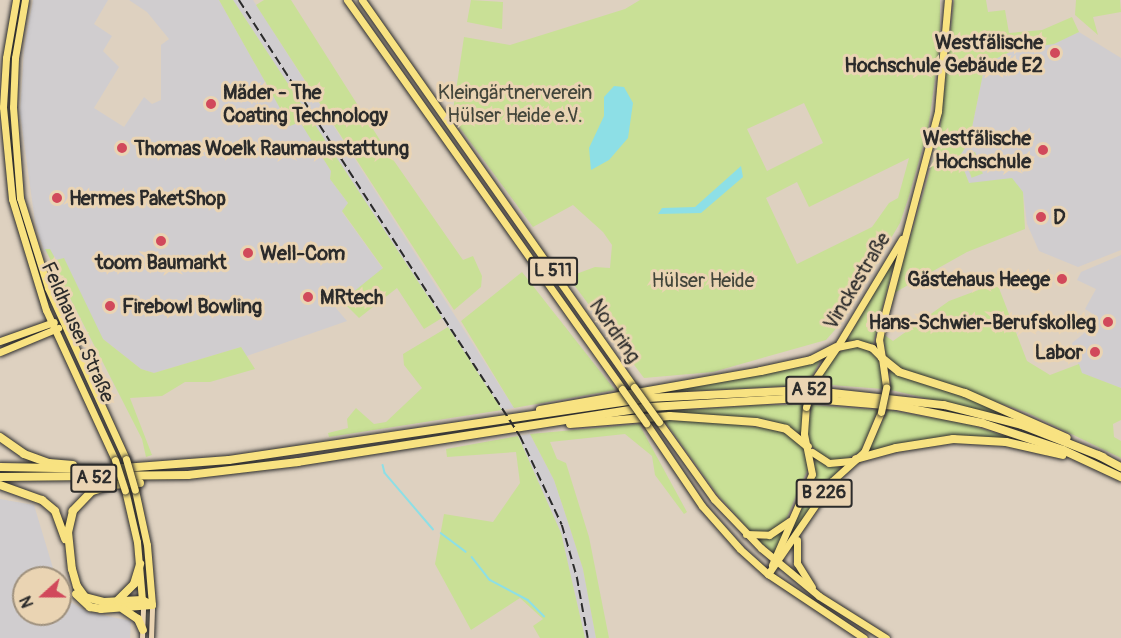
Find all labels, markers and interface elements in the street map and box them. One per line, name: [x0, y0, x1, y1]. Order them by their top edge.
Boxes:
place label: Westfälische Hochschule Gebäude E2: [844, 30, 1043, 77]
marker: Westfälische Hochschule Gebäude E2: [1048, 46, 1062, 60]
place label: Mäder - The Coating Technology: [223, 80, 388, 127]
park label: Kleingärtnerverein Hülser Heide e.V.: [438, 80, 592, 127]
marker: Mäder - The Coating Technology: [204, 97, 218, 111]
place label: Westfälische Hochschule: [923, 126, 1031, 173]
place label: Thomas Woelk Raumausstattung: [134, 136, 409, 160]
marker: Thomas Woelk Raumausstattung: [115, 141, 129, 155]
marker: Westfälische Hochschule: [1036, 143, 1050, 157]
place label: Hermes PaketShop: [69, 186, 226, 210]
marker: Hermes PaketShop: [50, 191, 64, 205]
place label: D: [1053, 205, 1066, 229]
marker: D: [1034, 210, 1048, 224]
street label: Vinckestraße: [819, 228, 895, 334]
marker: toom Baumarkt: [154, 234, 168, 248]
place label: Well-Com: [260, 241, 345, 265]
marker: Well-Com: [241, 246, 255, 260]
place label: toom Baumarkt: [95, 250, 227, 274]
road number: L 511: [528, 256, 578, 286]
street label: Feldhauser Straße: [36, 258, 120, 406]
place label: Gästehaus Heege: [907, 267, 1050, 291]
park label: Hülser Heide: [651, 268, 755, 292]
marker: Gästehaus Heege: [1055, 272, 1069, 286]
place label: MRtech: [320, 285, 383, 309]
marker: MRtech: [301, 290, 315, 304]
place label: Firebowl Bowling: [122, 294, 262, 318]
street label: Nordring: [584, 294, 646, 368]
marker: Firebowl Bowling: [103, 299, 117, 313]
place label: Hans-Schwier-Berufskolleg: [869, 310, 1096, 334]
marker: Hans-Schwier-Berufskolleg: [1101, 315, 1115, 329]
place label: Labor: [1035, 340, 1083, 364]
marker: Labor: [1088, 345, 1102, 359]
road number: A 52: [785, 375, 833, 405]
road number: A 52: [70, 463, 118, 493]
road number: B 226: [796, 478, 852, 508]
north arrow: [12, 566, 72, 626]
text: N: [16, 593, 38, 610]

